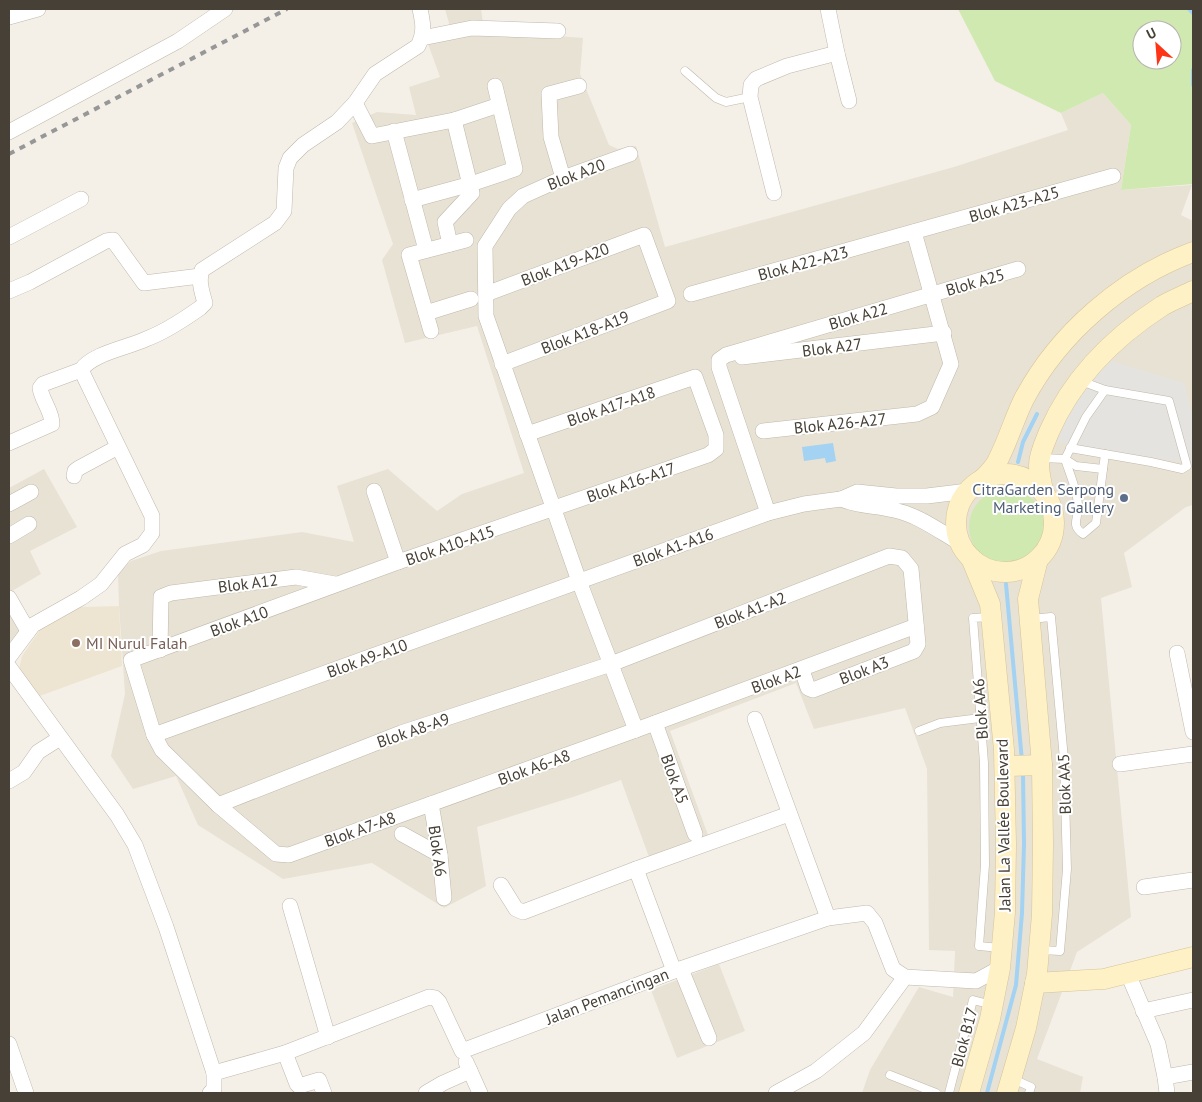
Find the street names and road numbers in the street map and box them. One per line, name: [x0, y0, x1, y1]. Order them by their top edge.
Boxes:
street label: Blok A20: [544, 154, 608, 194]
street label: Blok A23-A25: [967, 182, 1061, 226]
street label: Blok A19-A20: [518, 238, 612, 290]
street label: Blok A22-A23: [756, 241, 850, 285]
street label: Blok A25: [943, 264, 1007, 300]
street label: Blok A22: [826, 298, 890, 334]
street label: Blok A18-A19: [538, 306, 632, 358]
street label: Blok A27: [801, 333, 863, 361]
street label: Blok A17-A18: [564, 382, 658, 430]
street label: Blok A26-A27: [793, 408, 887, 438]
street label: Blok A16-A17: [584, 457, 678, 507]
street label: Blok A10-A15: [403, 520, 497, 570]
street label: Blok A1-A16: [630, 523, 716, 571]
street label: Blok A12: [217, 569, 279, 597]
street label: Blok A1-A2: [711, 587, 789, 633]
street label: Blok A10: [207, 601, 271, 641]
street label: Blok A9-A10: [324, 634, 410, 682]
street label: Blok A3: [836, 651, 892, 689]
street label: Blok A2: [748, 661, 804, 697]
street label: Blok AA6: [968, 678, 992, 740]
street label: Blok A8-A9: [374, 708, 452, 752]
street label: Jalan La Vallée Boulevard: [991, 739, 1015, 912]
street label: Blok A6-A8: [495, 745, 573, 789]
street label: Blok A5: [657, 751, 693, 807]
street label: Blok AA5: [1053, 753, 1075, 815]
street label: Blok A7-A8: [322, 807, 398, 851]
street label: Blok A6: [425, 824, 451, 878]
street label: Jalan Pemancingan: [542, 963, 671, 1029]
street label: Blok B17: [946, 1005, 982, 1069]

